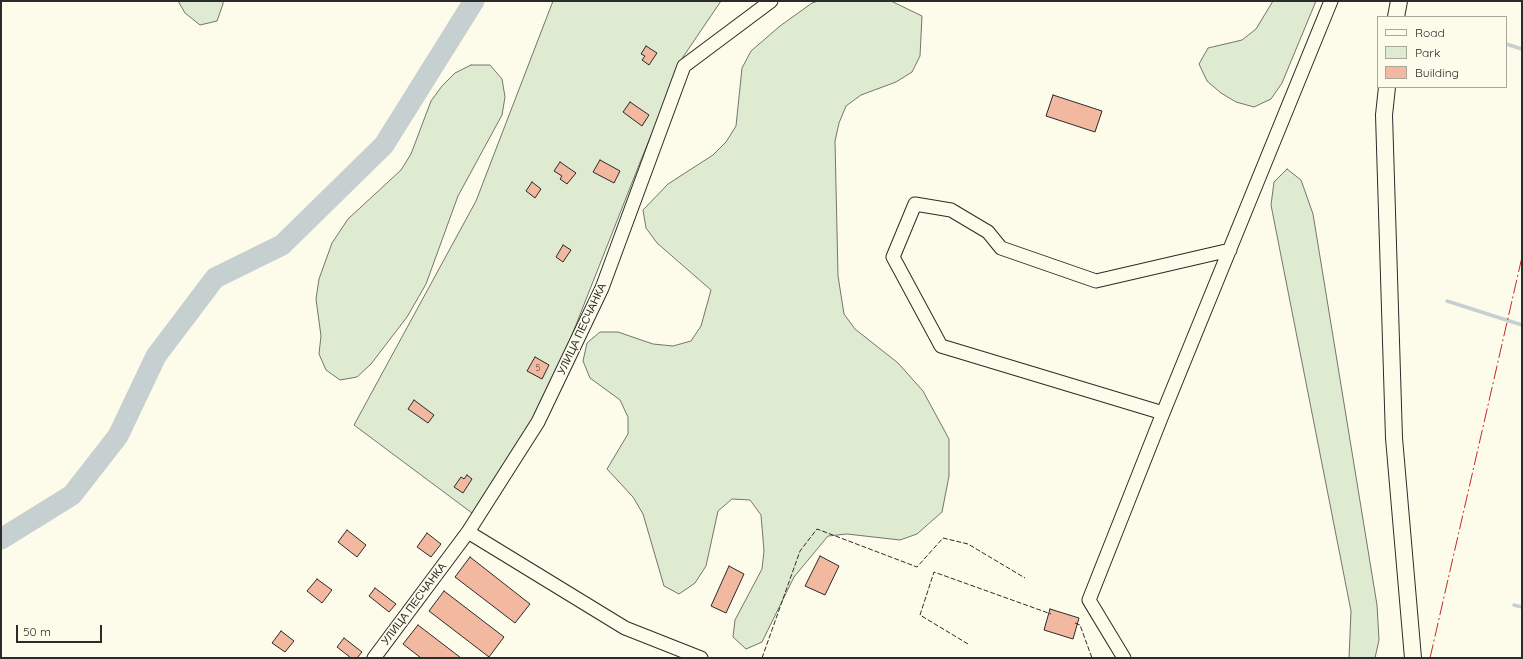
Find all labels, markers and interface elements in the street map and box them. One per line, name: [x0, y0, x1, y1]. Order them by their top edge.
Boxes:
legend: [1377, 16, 1507, 88]
text: Road: [1415, 25, 1445, 40]
text: Park: [1415, 45, 1440, 60]
text: Building: [1415, 65, 1459, 80]
street label: УЛИЦА ПЕСЧАНКА: [555, 281, 609, 377]
house number: 5: [536, 363, 540, 373]
street label: УЛИЦА ПЕСЧАНКА: [379, 560, 449, 648]
scale bar: [18, 617, 104, 643]
text: 50 m: [23, 624, 51, 639]

